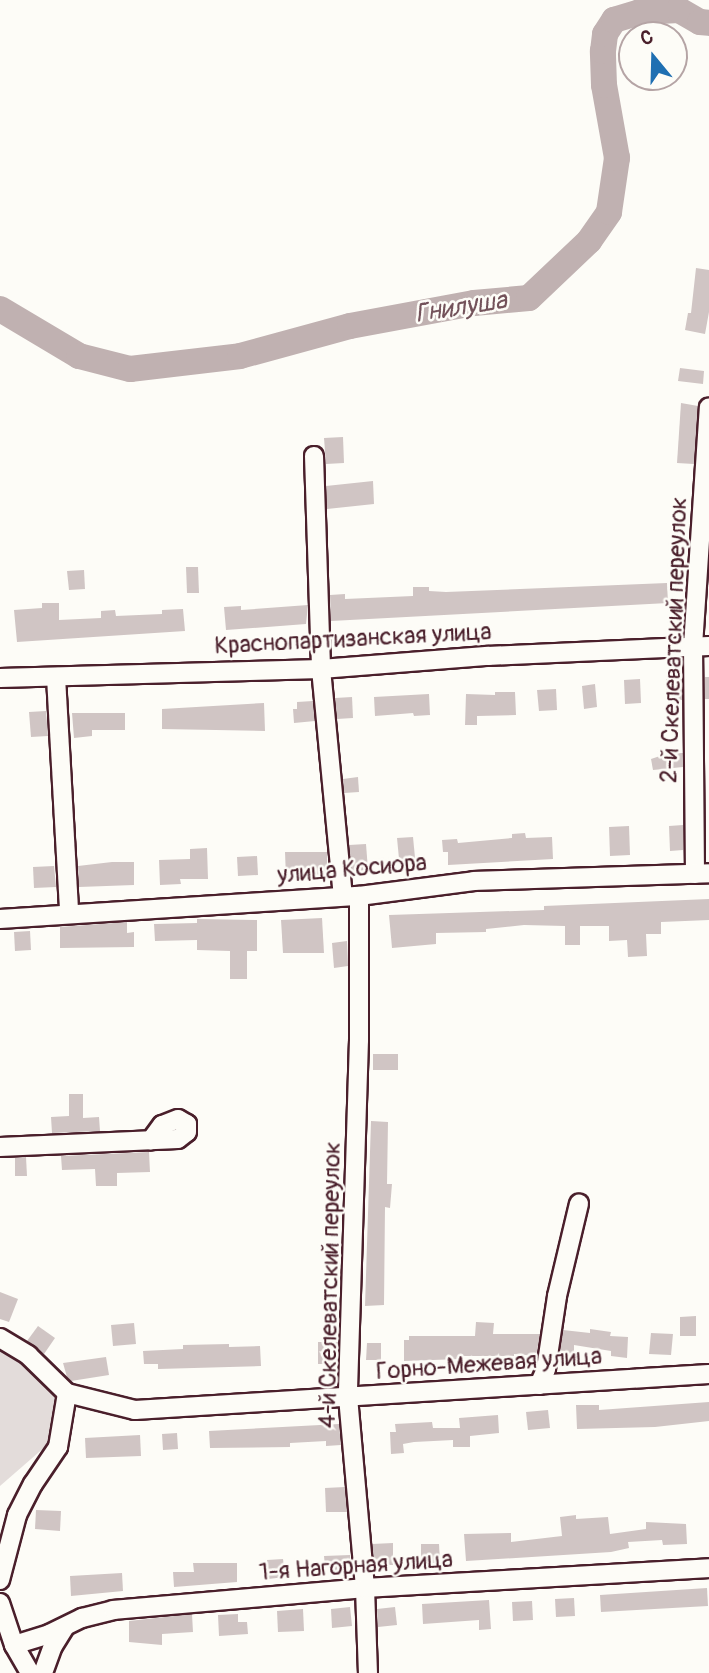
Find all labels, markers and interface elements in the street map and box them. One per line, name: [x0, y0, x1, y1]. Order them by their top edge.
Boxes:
north arrow: [618, 21, 688, 91]
text: С: [637, 25, 656, 51]
water label: Гнилуша: [413, 285, 509, 331]
street label: 2-й Скелеватский переулок: [655, 496, 693, 784]
street label: Краснопартизанская улица: [214, 617, 492, 661]
street label: улица Косиора: [276, 848, 428, 890]
street label: 4-й Скелеватский переулок: [313, 1141, 347, 1429]
street label: Горно-Межевая улица: [375, 1342, 603, 1386]
street label: 1-я Нагорная улица: [258, 1545, 454, 1587]

